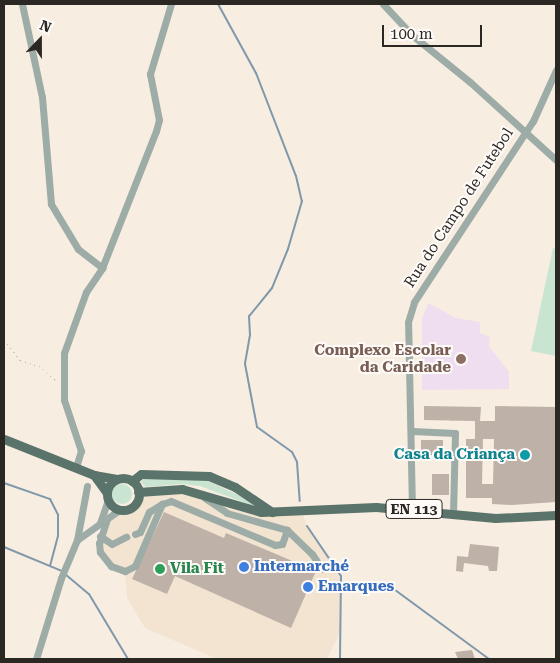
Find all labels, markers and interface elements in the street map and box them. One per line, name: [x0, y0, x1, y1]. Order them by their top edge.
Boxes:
north arrow: [15, 15, 65, 65]
scale bar: [385, 15, 485, 47]
text: N: [38, 17, 54, 36]
text: 100 m: [390, 25, 433, 43]
street label: Rua do Campo de Futebol: [401, 125, 517, 291]
place label: Complexo Escolar da Caridade: [314, 341, 451, 376]
marker: Complexo Escolar da Caridade: [455, 353, 467, 365]
place label: Casa da Criança: [394, 446, 515, 464]
marker: Casa da Criança: [519, 449, 531, 461]
road number: EN 113: [385, 498, 443, 520]
place label: Intermarché: [254, 558, 349, 576]
place label: Vila Fit: [170, 560, 224, 578]
marker: Intermarché: [238, 561, 250, 573]
marker: Vila Fit: [154, 563, 166, 575]
place label: Emarques: [318, 578, 394, 596]
marker: Emarques: [302, 581, 314, 593]

